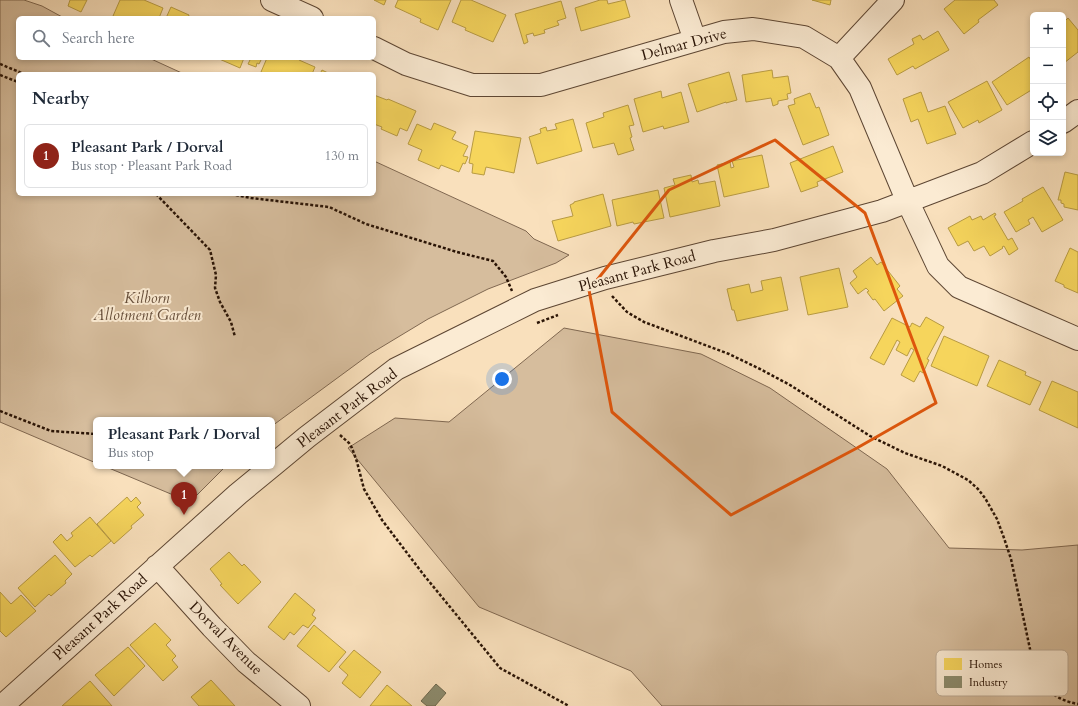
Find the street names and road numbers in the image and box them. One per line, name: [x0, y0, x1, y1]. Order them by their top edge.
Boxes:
street label: Delmar Drive: [639, 23, 729, 65]
street label: Pleasant Park Road: [576, 246, 698, 296]
street label: Pleasant Park Road: [293, 364, 401, 452]
street label: Pleasant Park Road: [48, 569, 152, 665]
street label: Dorval Avenue: [185, 597, 267, 679]

